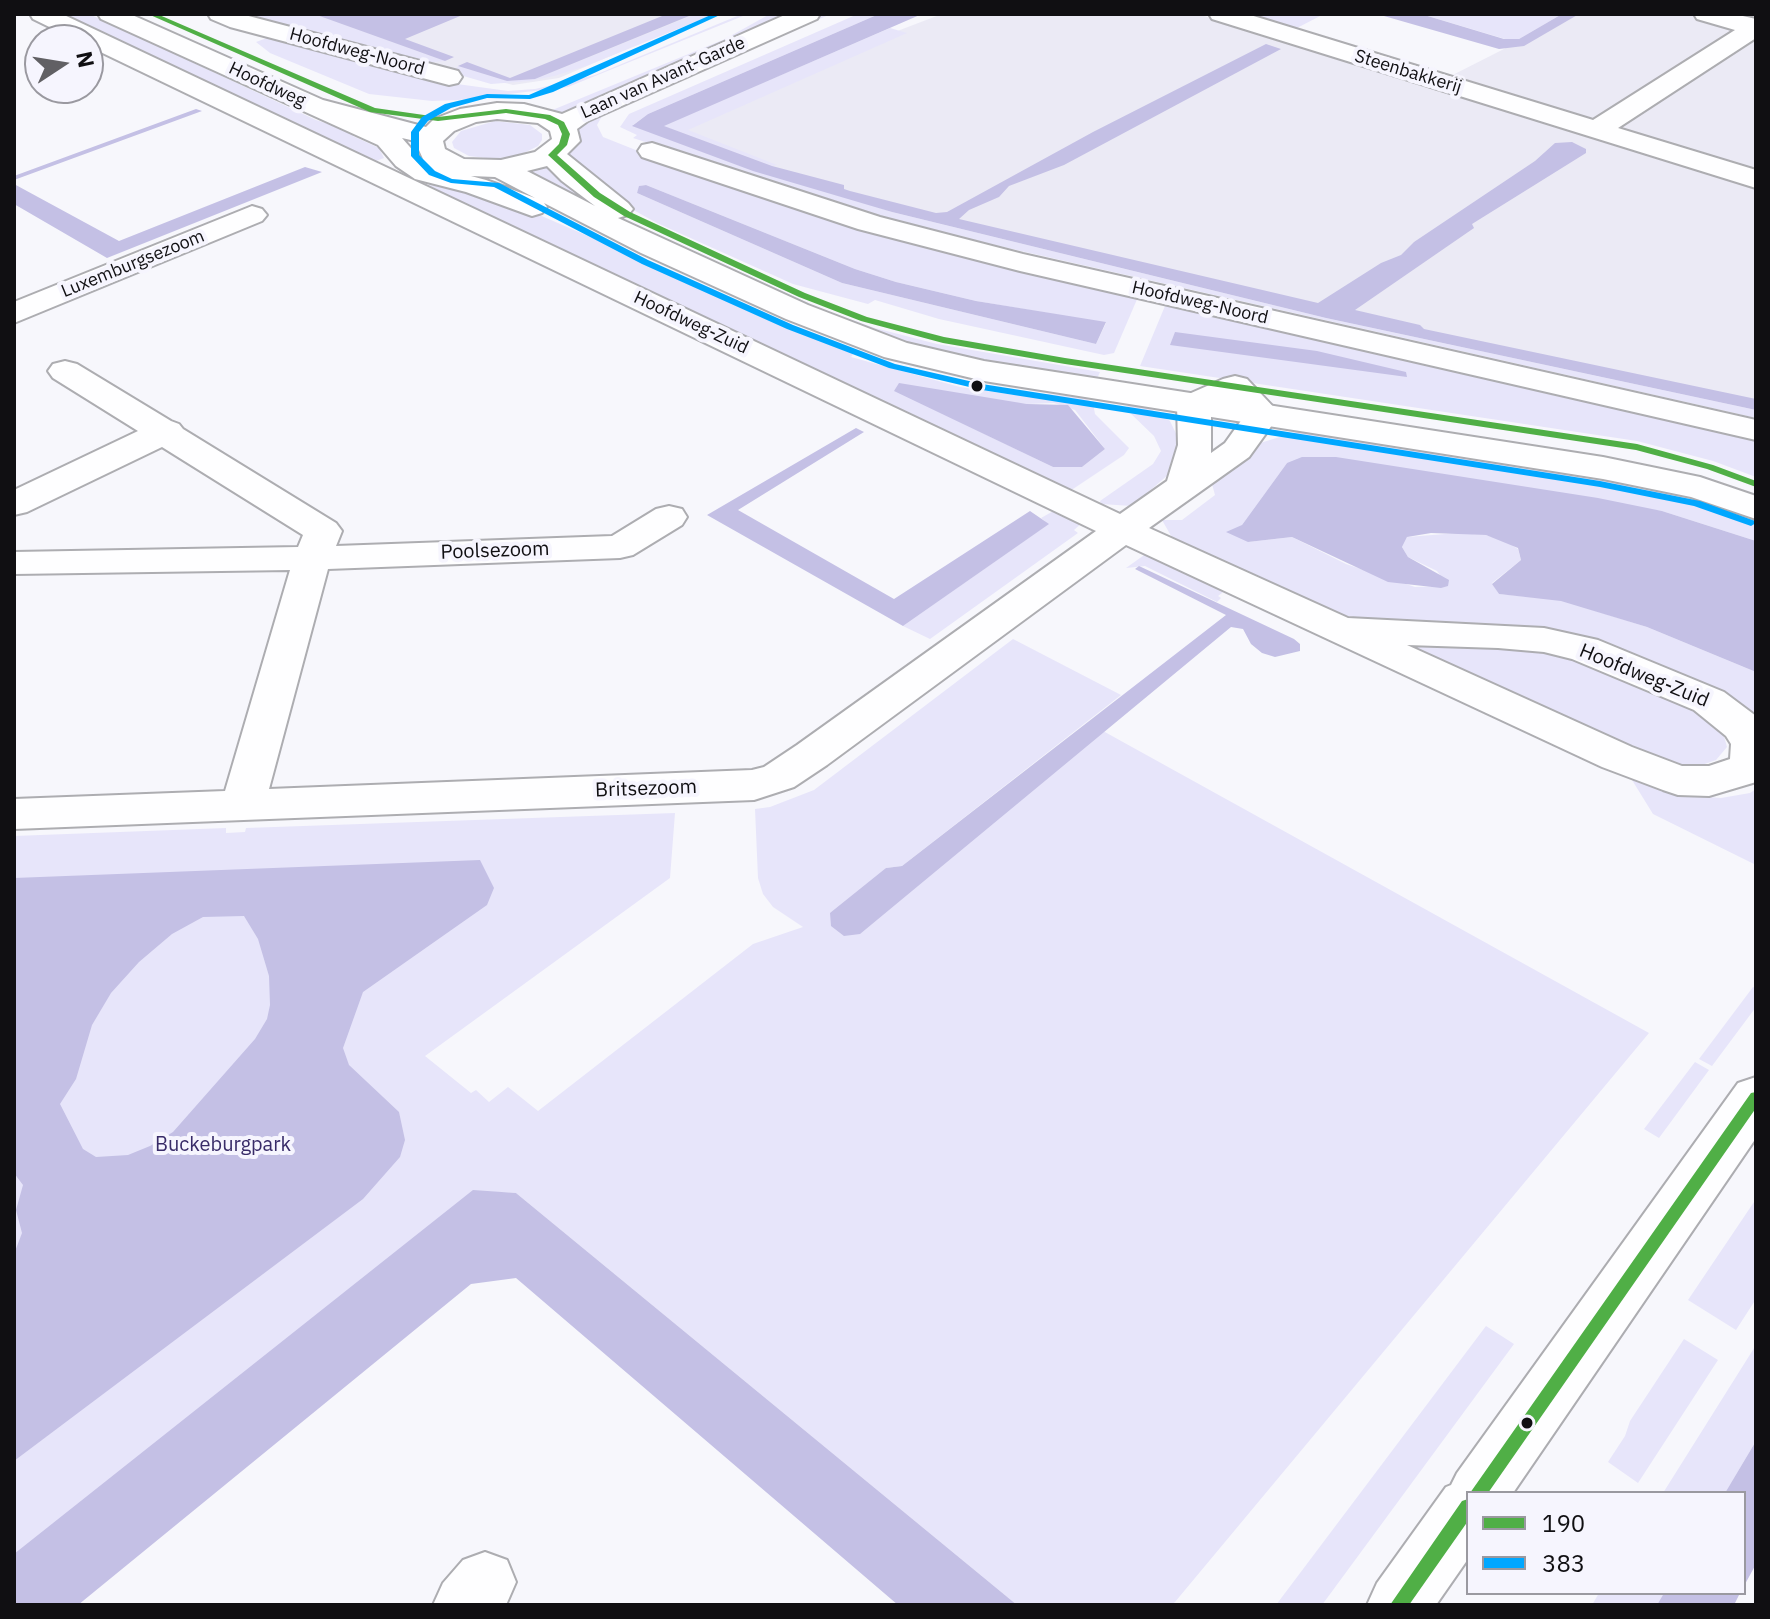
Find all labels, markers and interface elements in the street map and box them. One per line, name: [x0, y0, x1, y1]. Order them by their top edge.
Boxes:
north arrow: [24, 24, 104, 104]
street label: Hoofdweg-Noord: [287, 24, 427, 80]
street label: Laan van Avant-Garde: [578, 32, 748, 124]
street label: Steenbakkerij: [1352, 45, 1464, 99]
text: N: [70, 49, 102, 70]
street label: Hoofdweg: [225, 58, 309, 112]
street label: Luxemburgsezoom: [58, 225, 208, 303]
street label: Hoofdweg-Noord: [1130, 277, 1270, 329]
street label: Hoofdweg-Zuid: [630, 287, 752, 359]
unlabelled marker: [969, 378, 985, 394]
street label: Poolsezoom: [440, 537, 550, 565]
street label: Hoofdweg-Zuid: [1576, 639, 1712, 713]
street label: Britsezoom: [595, 775, 697, 803]
park label: Buckeburgpark: [155, 1133, 291, 1157]
unlabelled marker: [1519, 1415, 1535, 1431]
legend: [1466, 1491, 1746, 1595]
text: 190: [1542, 1507, 1585, 1539]
text: 383: [1542, 1547, 1585, 1579]

